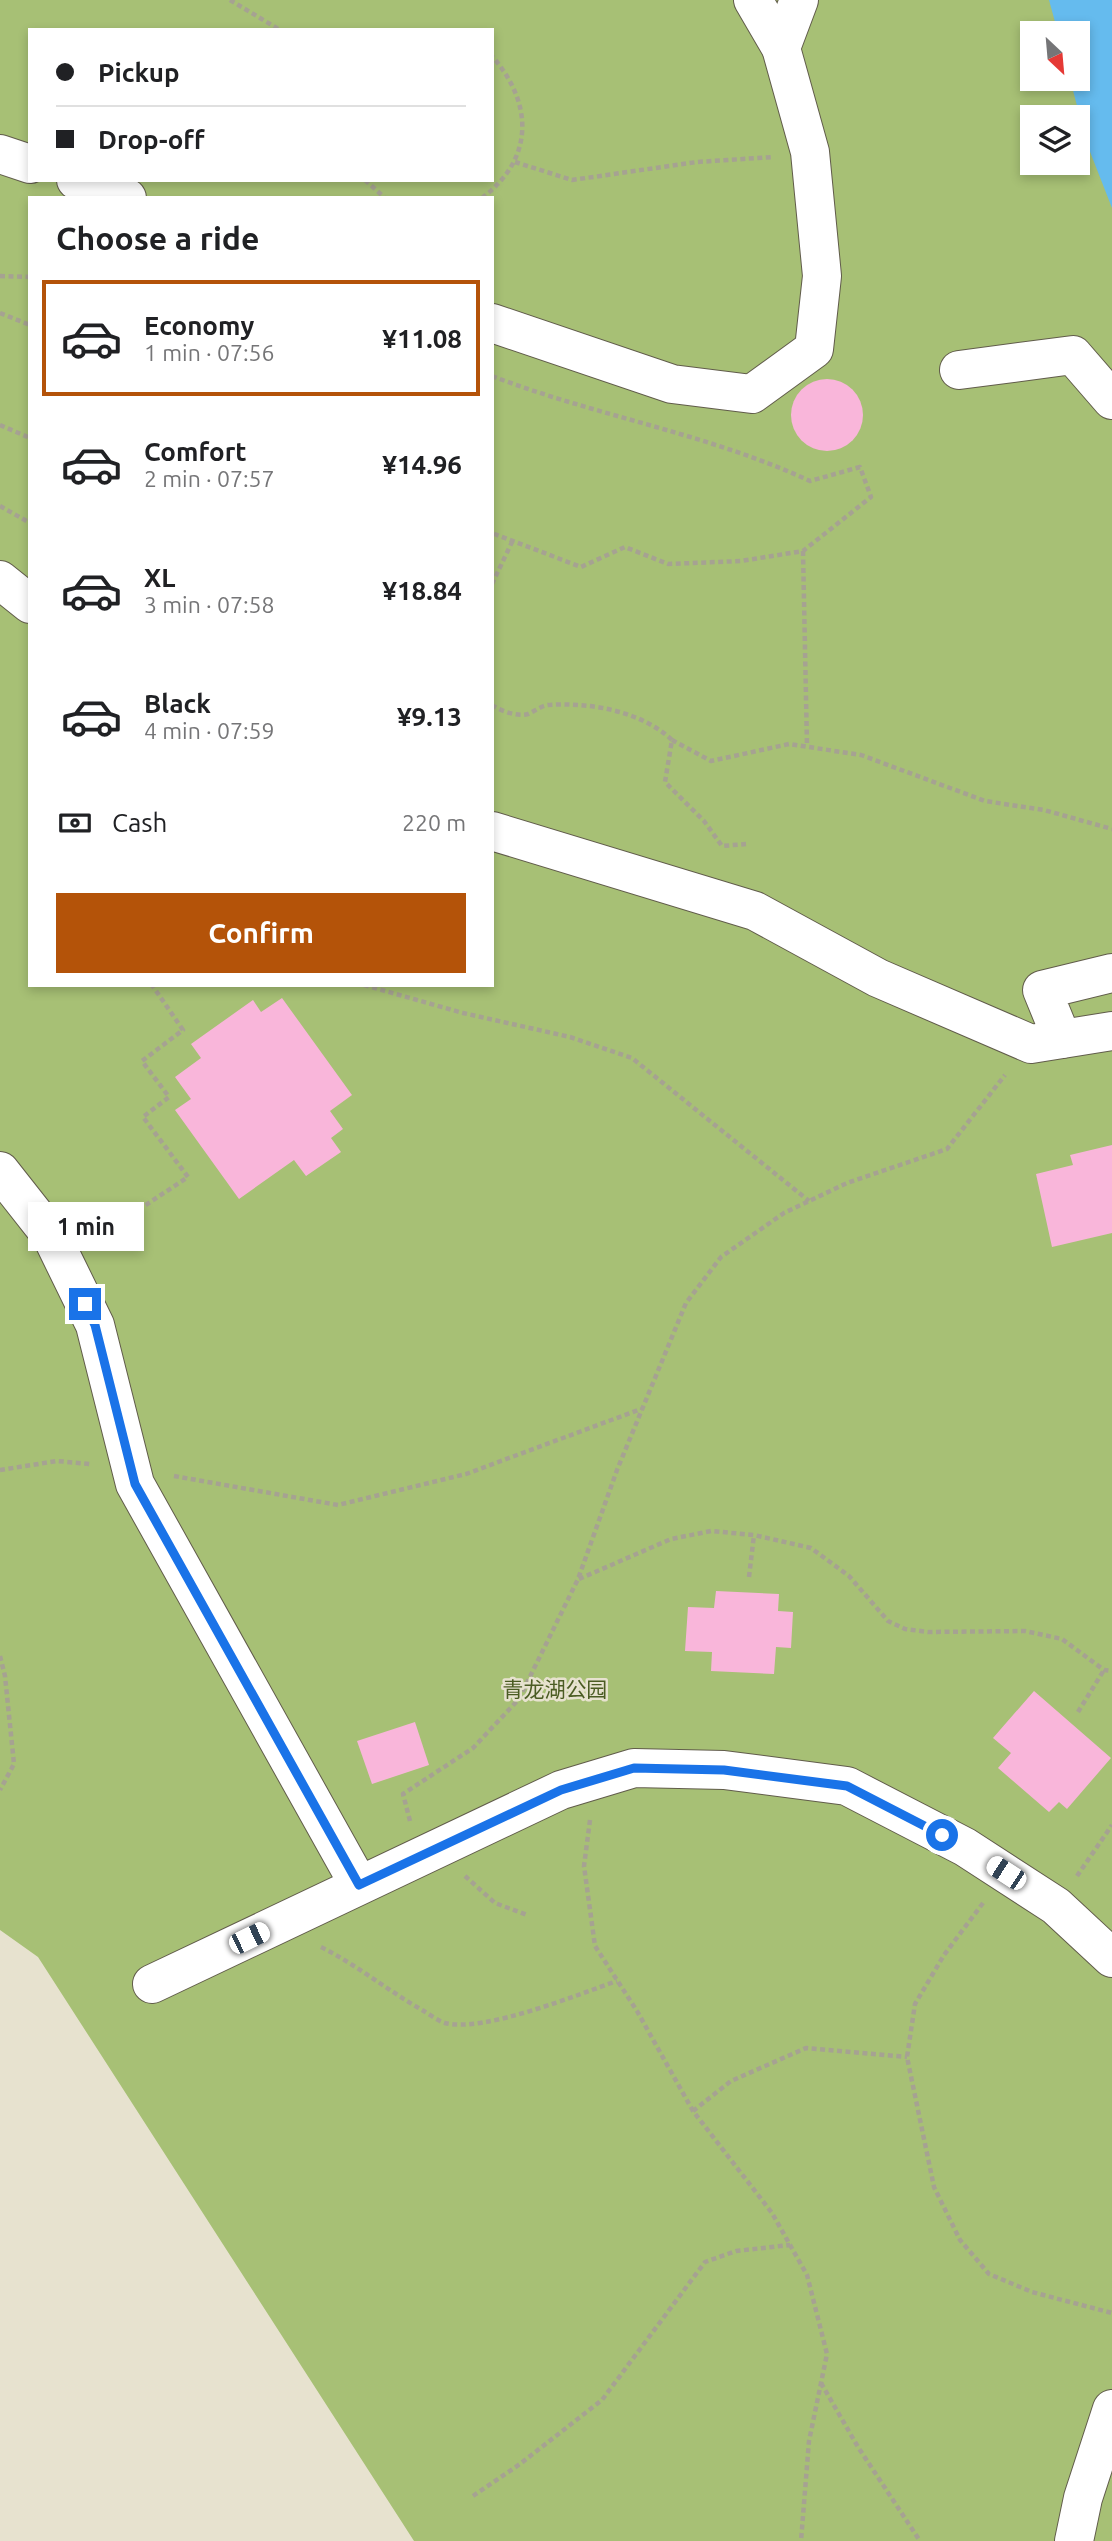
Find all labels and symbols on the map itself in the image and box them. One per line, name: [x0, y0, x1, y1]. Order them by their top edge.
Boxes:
north arrow: [1020, 21, 1090, 91]
callout: 1 min: [27, 1202, 143, 1252]
route end: [69, 1288, 101, 1320]
park label: 青龙湖公园: [503, 1677, 608, 1701]
route start: [926, 1819, 958, 1851]
car: [983, 1853, 1030, 1893]
car: [226, 1919, 273, 1957]

